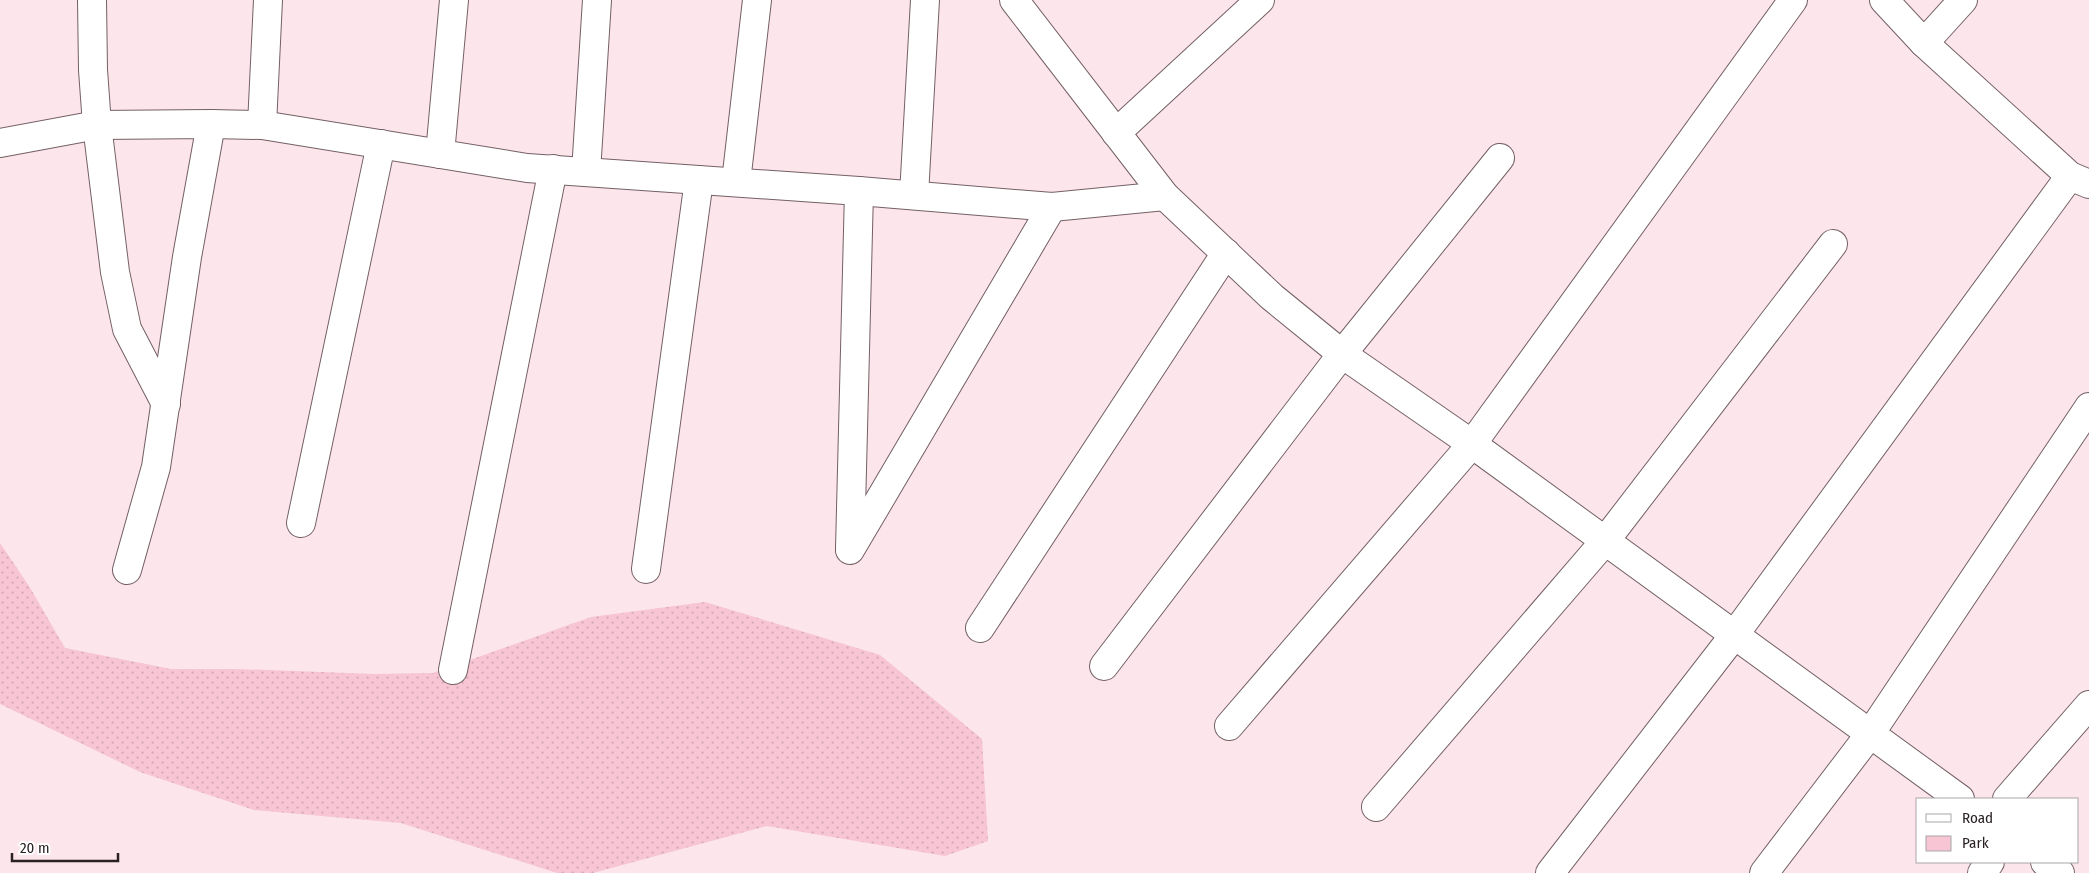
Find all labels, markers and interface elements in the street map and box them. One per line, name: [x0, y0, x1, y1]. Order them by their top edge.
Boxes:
legend: [1916, 798, 2079, 863]
text: Road: [1962, 809, 1993, 827]
scale bar: [12, 830, 119, 862]
text: Park: [1962, 834, 1989, 852]
text: 20 m: [20, 839, 50, 857]

